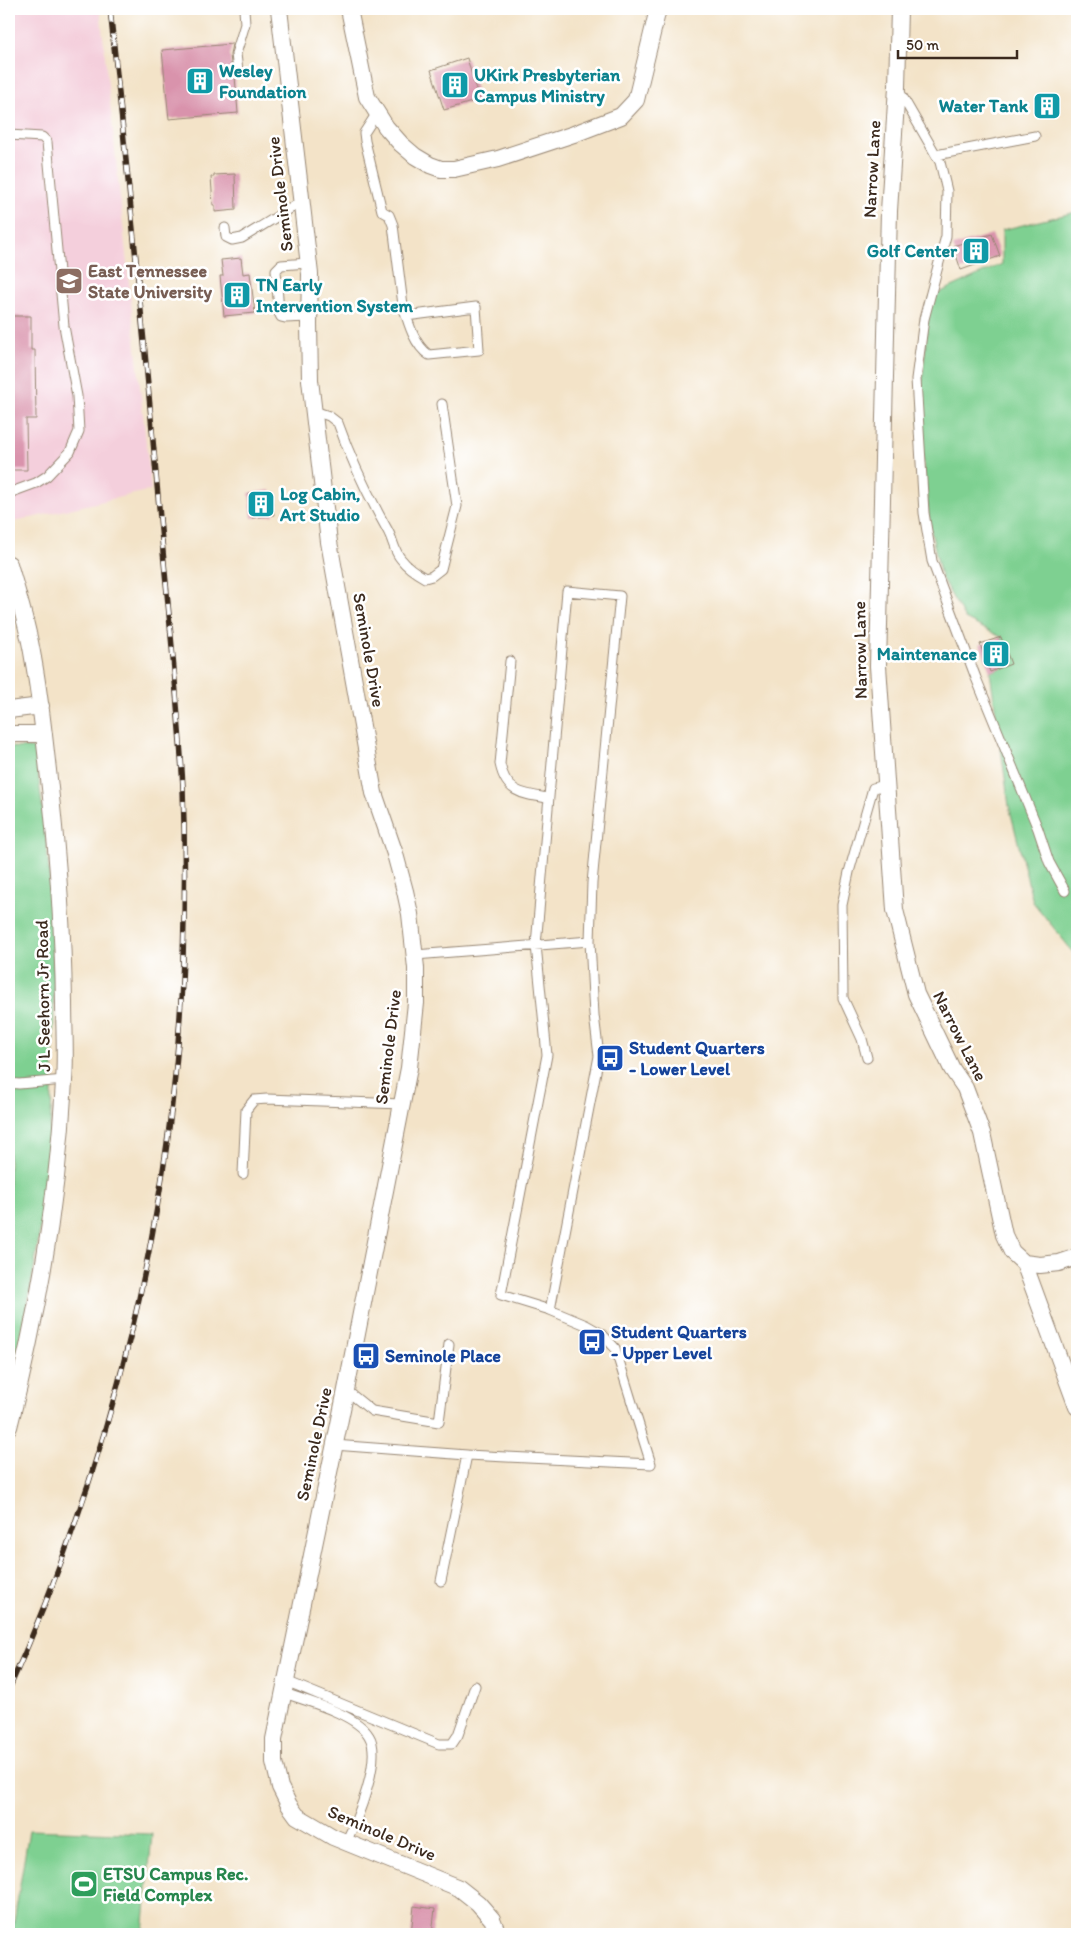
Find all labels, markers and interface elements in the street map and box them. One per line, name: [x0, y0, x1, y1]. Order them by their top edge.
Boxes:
scale bar: [898, 28, 1017, 60]
text: 50 m: [906, 36, 939, 54]
place label: Wesley Foundation: [219, 60, 307, 103]
place label: UKirk Presbyterian Campus Ministry: [474, 64, 621, 107]
building icon: Wesley Foundation: [185, 66, 215, 96]
building icon: UKirk Presbyterian Campus Ministry: [440, 70, 470, 100]
building icon: Water Tank: [1032, 91, 1062, 121]
place label: Water Tank: [939, 95, 1029, 117]
street label: Narrow Lane: [858, 119, 886, 219]
street label: Seminole Drive: [262, 135, 298, 253]
building icon: Golf Center: [961, 236, 991, 266]
place label: Golf Center: [867, 240, 958, 262]
place label: East Tennessee State University: [88, 260, 212, 303]
school or university icon: East Tennessee State University: [54, 266, 84, 296]
place label: TN Early Intervention System: [255, 274, 414, 317]
building icon: TN Early Intervention System: [222, 280, 252, 310]
place label: Log Cabin, Art Studio: [279, 483, 360, 526]
building icon: Log Cabin, Art Studio: [246, 489, 276, 519]
street label: Seminole Drive: [348, 591, 390, 709]
street label: Narrow Lane: [848, 601, 872, 699]
building icon: Maintenance: [981, 639, 1011, 669]
place label: Maintenance: [877, 643, 977, 665]
street label: J L Seehorn Jr Road: [31, 919, 55, 1072]
street label: Narrow Lane: [928, 987, 992, 1085]
street label: Seminole Drive: [370, 988, 406, 1106]
place label: Student Quarters - Lower Level: [629, 1037, 765, 1080]
bus stop icon: Student Quarters - Lower Level: [595, 1043, 625, 1073]
place label: Student Quarters - Upper Level: [611, 1321, 747, 1364]
bus stop icon: Student Quarters - Upper Level: [577, 1327, 607, 1357]
bus stop icon: Seminole Place: [351, 1341, 381, 1371]
place label: Seminole Place: [385, 1345, 501, 1367]
street label: Seminole Drive: [291, 1385, 337, 1503]
street label: Seminole Drive: [324, 1800, 440, 1866]
place label: ETSU Campus Rec. Field Complex: [103, 1863, 249, 1906]
sports icon: ETSU Campus Rec. Field Complex: [69, 1869, 99, 1899]

